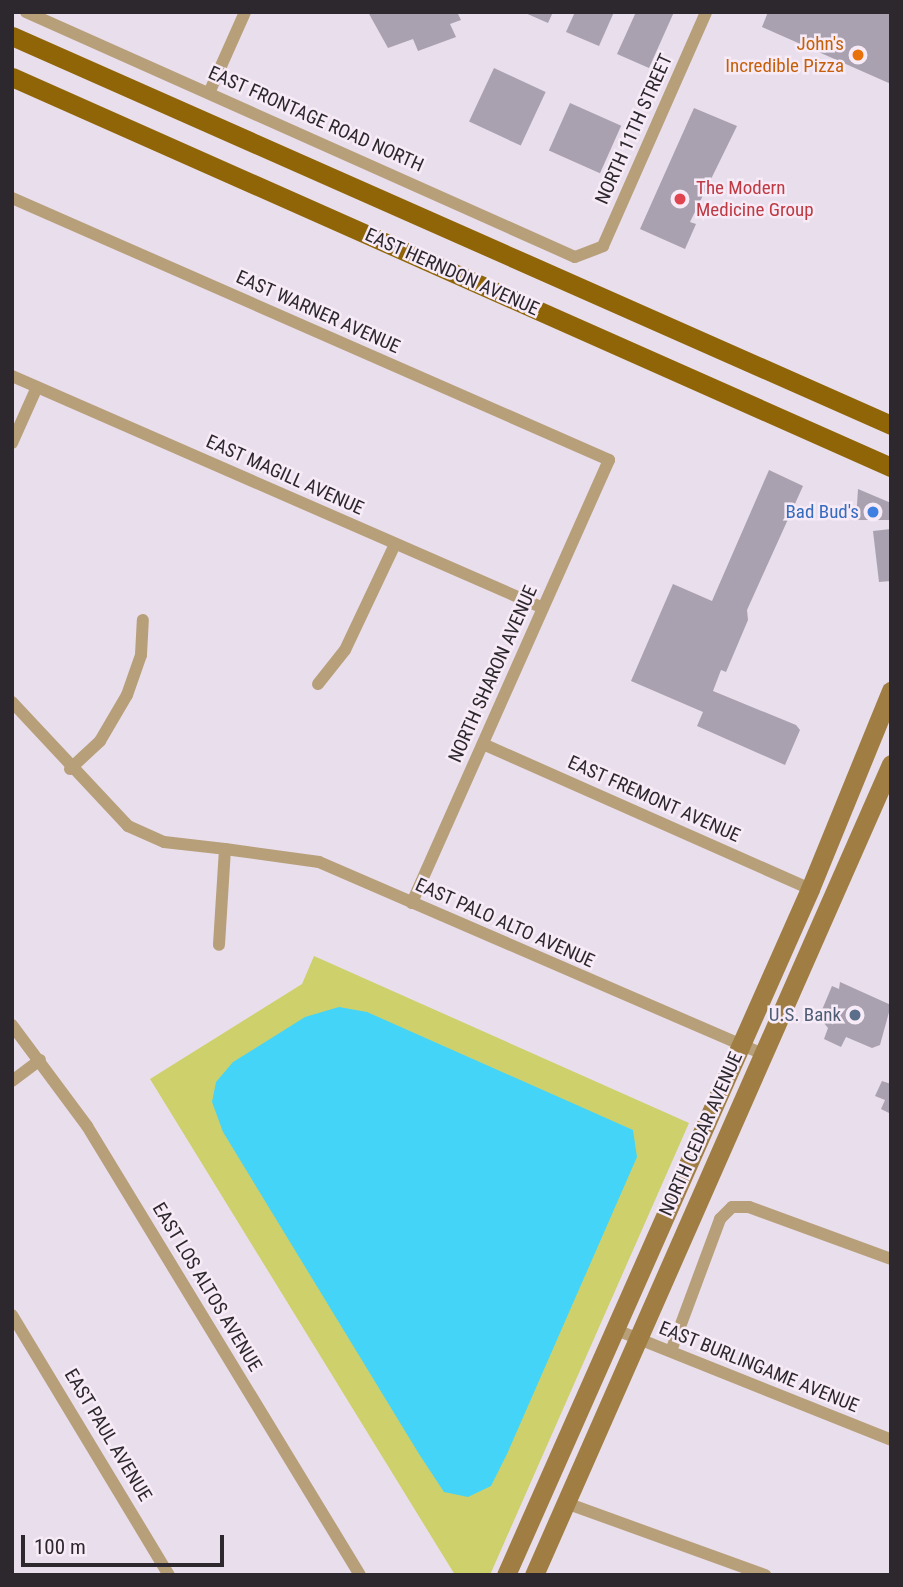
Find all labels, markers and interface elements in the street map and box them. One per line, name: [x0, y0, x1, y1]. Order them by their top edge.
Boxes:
place label: John's Incredible Pizza: [725, 33, 844, 77]
marker: John's Incredible Pizza: [850, 47, 866, 63]
street label: NORTH 11TH STREET: [591, 50, 677, 208]
street label: EAST FRONTAGE ROAD NORTH: [205, 61, 427, 177]
place label: The Modern Medicine Group: [696, 177, 814, 221]
marker: The Modern Medicine Group: [670, 189, 690, 209]
street label: EAST HERNDON AVENUE: [361, 223, 543, 321]
street label: EAST WARNER AVENUE: [232, 266, 404, 358]
street label: EAST MAGILL AVENUE: [203, 430, 367, 520]
place label: Bad Bud's: [786, 501, 859, 523]
marker: Bad Bud's: [865, 504, 881, 520]
street label: NORTH SHARON AVENUE: [444, 582, 542, 766]
street label: EAST FREMONT AVENUE: [564, 751, 744, 847]
street label: EAST PALO ALTO AVENUE: [412, 873, 598, 973]
place label: U.S. Bank: [769, 1004, 841, 1026]
marker: U.S. Bank: [847, 1007, 863, 1023]
street label: NORTH CEDAR AVENUE: [655, 1049, 747, 1219]
street label: EAST LOS ALTOS AVENUE: [147, 1198, 267, 1376]
street label: EAST BURLINGAME AVENUE: [656, 1316, 862, 1418]
street label: EAST PAUL AVENUE: [59, 1365, 157, 1505]
scale bar: [24, 1520, 228, 1564]
text: 100 m: [34, 1535, 86, 1559]

